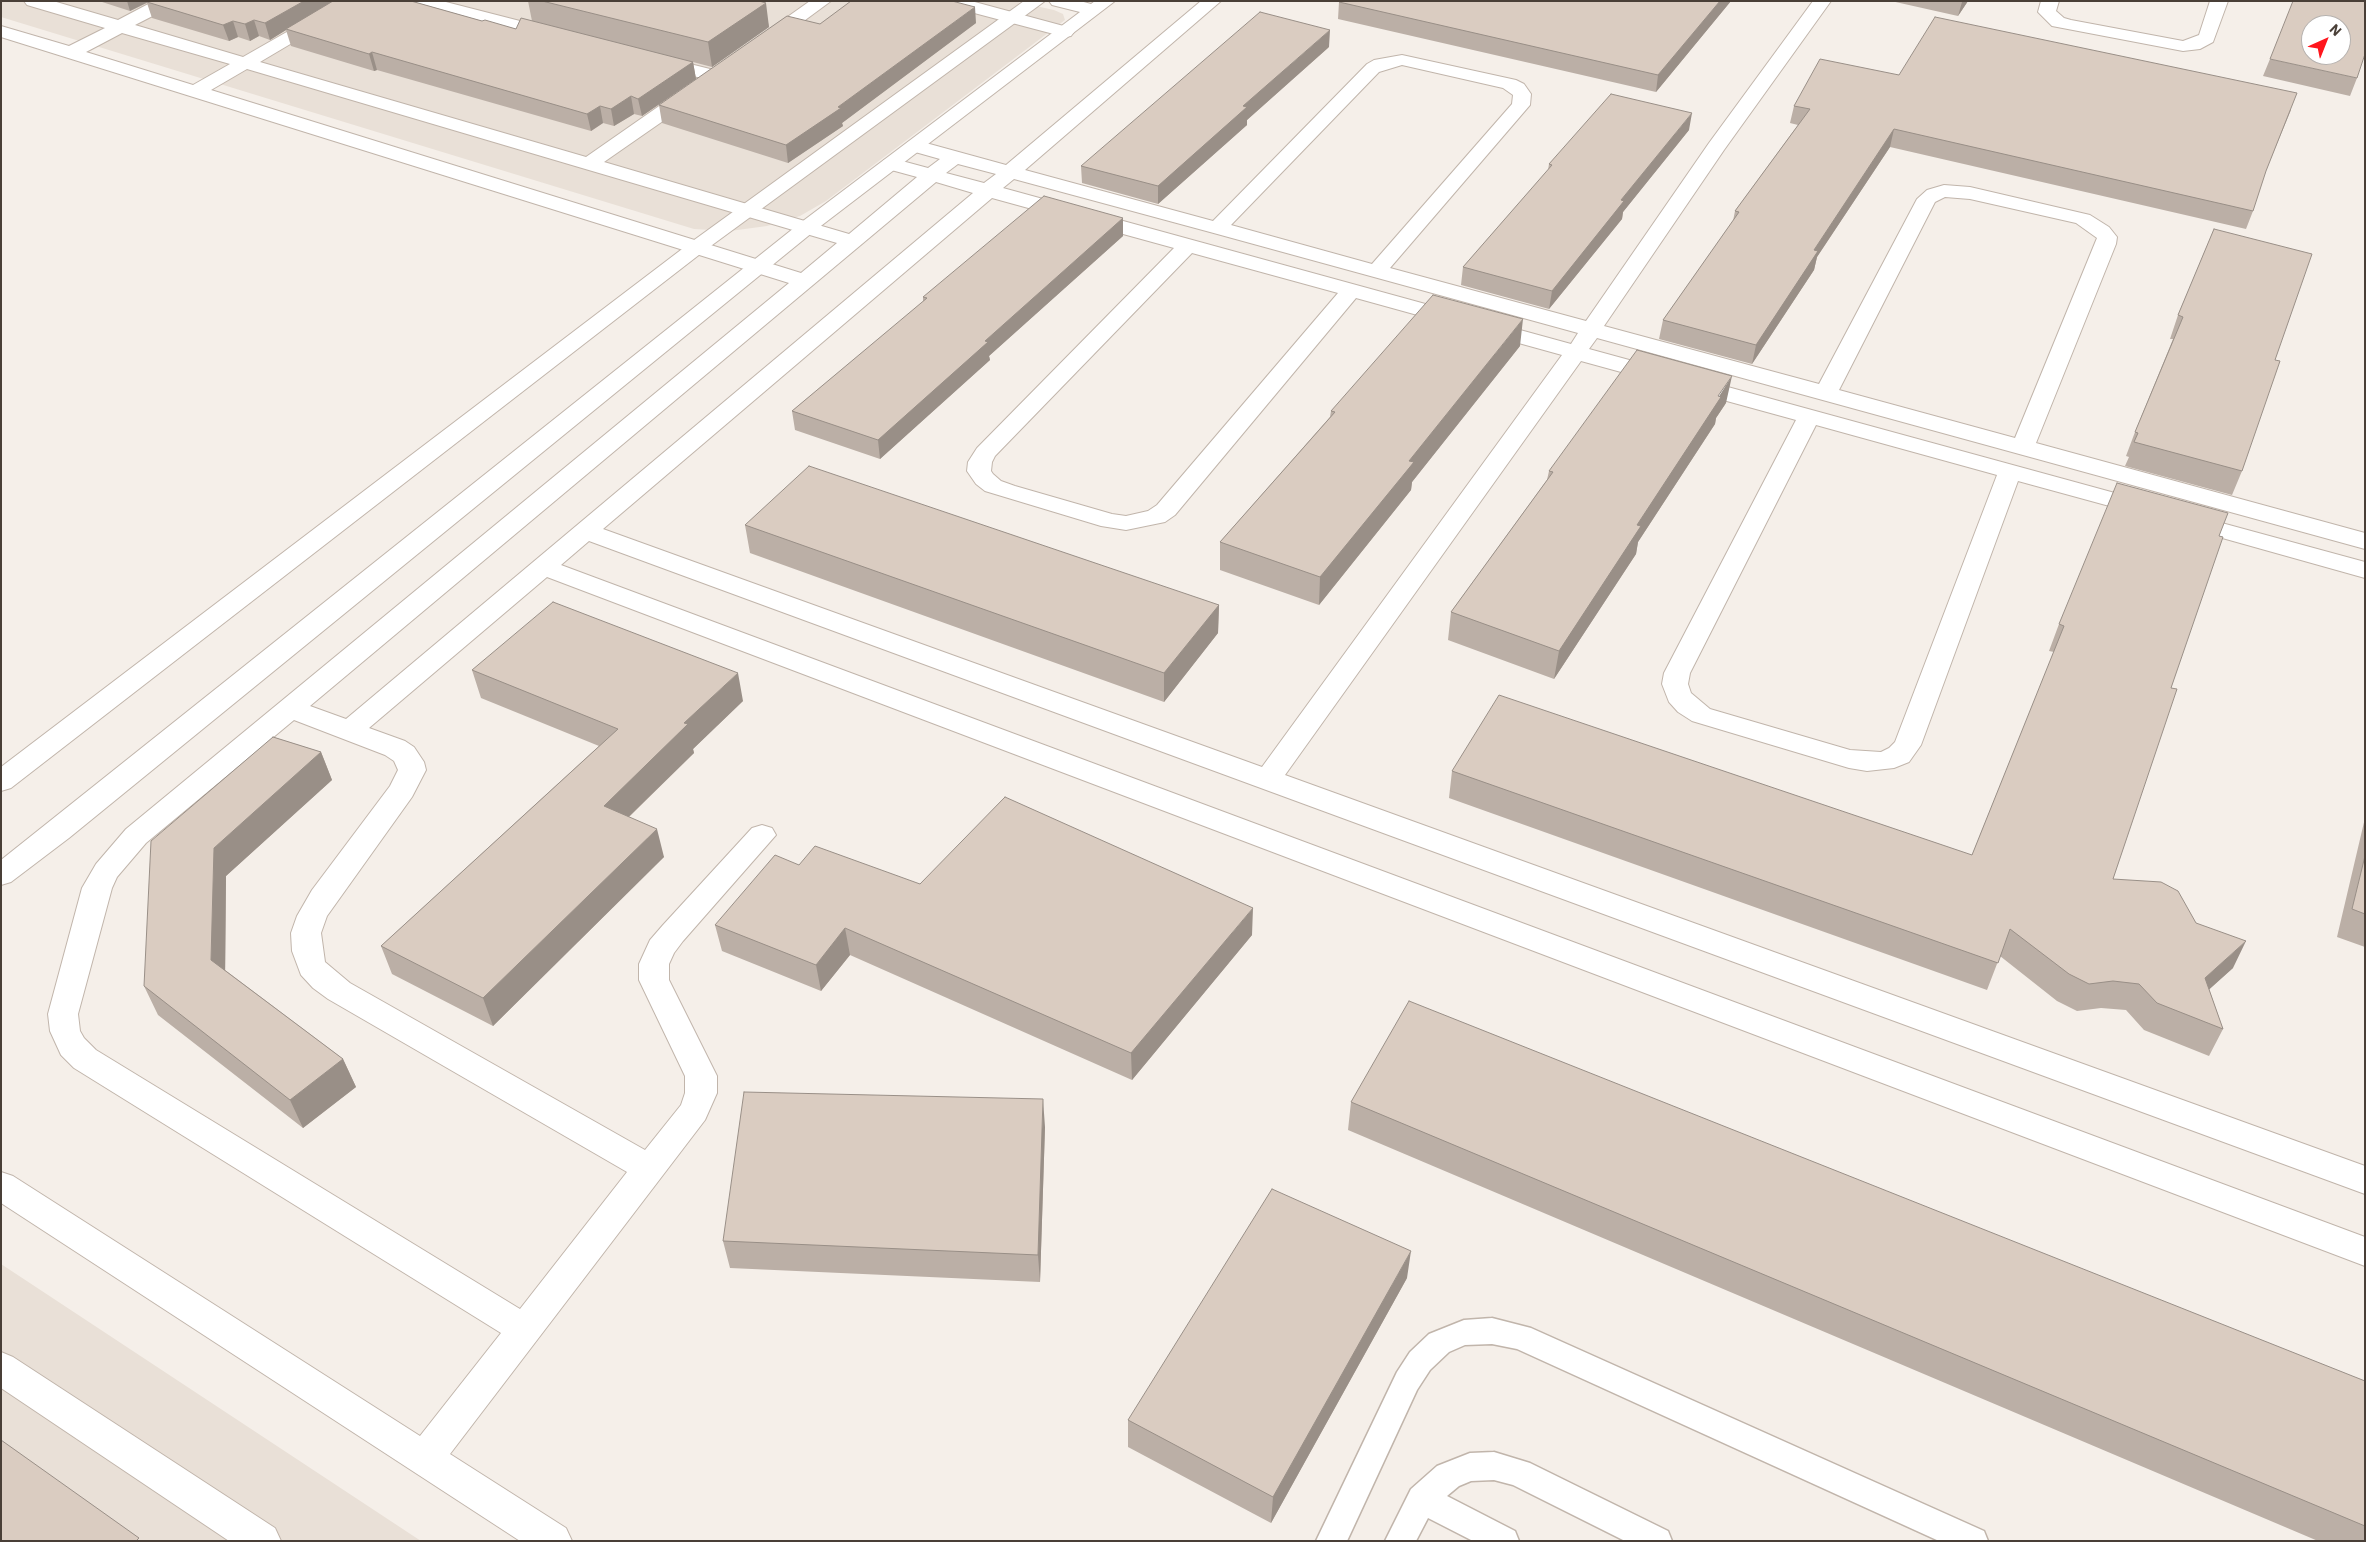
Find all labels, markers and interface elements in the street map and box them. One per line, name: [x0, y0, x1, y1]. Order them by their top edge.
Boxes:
north arrow: [2301, 15, 2351, 65]
text: N: [2326, 20, 2346, 40]

